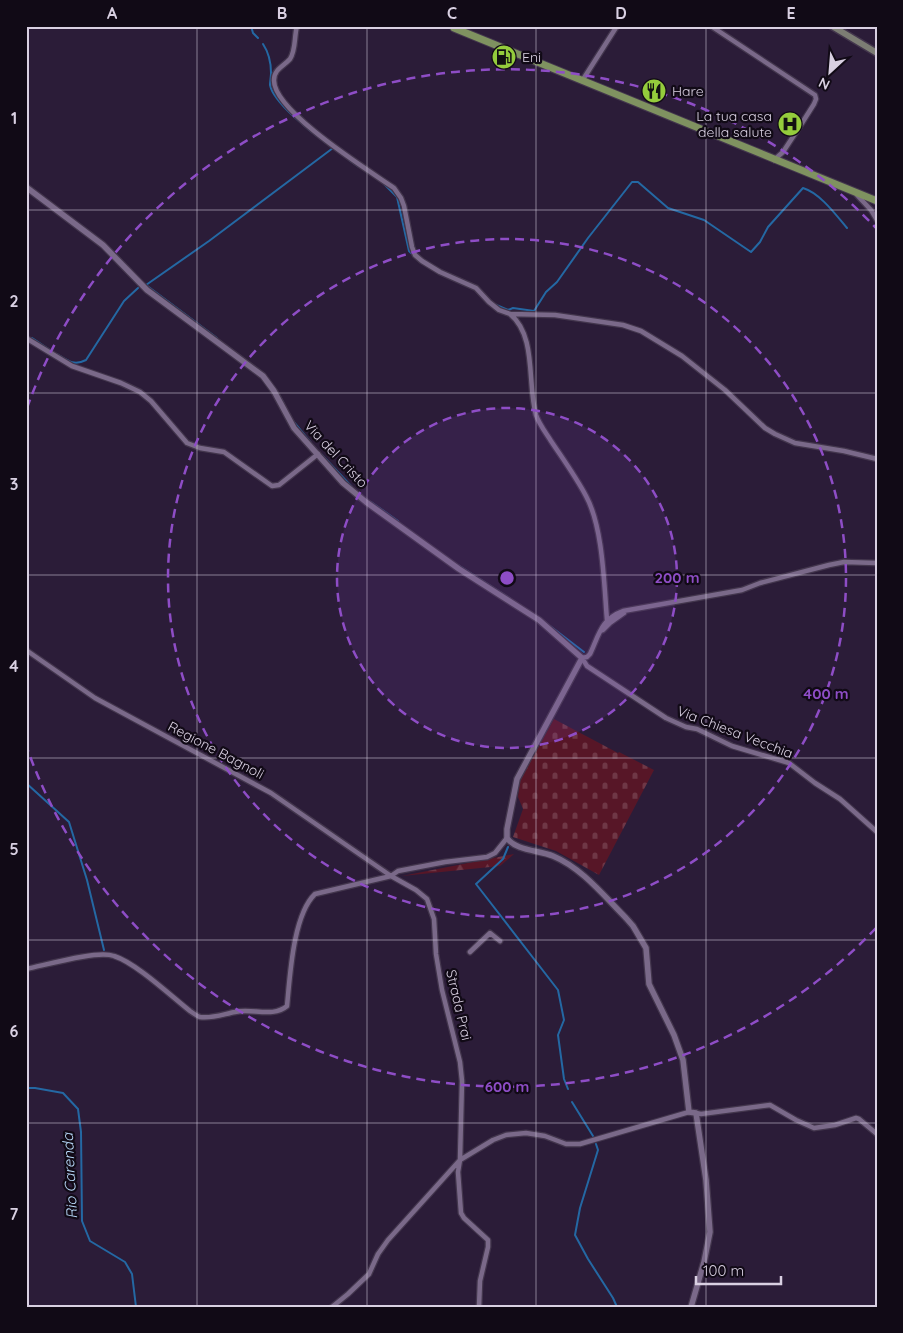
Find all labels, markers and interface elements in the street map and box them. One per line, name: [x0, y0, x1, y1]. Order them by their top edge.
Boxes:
text: A: [107, 3, 118, 23]
text: B: [277, 3, 287, 23]
text: C: [447, 3, 457, 23]
text: D: [615, 3, 627, 23]
text: E: [786, 3, 796, 23]
fuel station icon: Eni: [491, 44, 517, 70]
place label: Eni: [522, 48, 541, 66]
north arrow: [806, 48, 856, 98]
text: N: [816, 73, 833, 94]
restaurant icon: Hare: [641, 78, 667, 104]
place label: Hare: [672, 82, 704, 100]
place label: La tua casa della salute: [696, 107, 772, 141]
text: 1: [11, 108, 17, 128]
hospital icon: La tua casa della salute: [777, 111, 803, 137]
text: 2: [9, 291, 19, 311]
street label: Via del Cristo: [300, 417, 372, 491]
text: 3: [10, 474, 18, 494]
text: 200 m: [655, 568, 700, 587]
centre of rings: [498, 569, 516, 587]
text: 4: [9, 656, 19, 676]
text: 400 m: [803, 684, 849, 703]
street label: Via Chiesa Vecchia: [675, 702, 795, 762]
street label: Regione Bagnoli: [165, 717, 267, 783]
text: 5: [9, 839, 19, 859]
street label: Strada Prai: [442, 968, 476, 1042]
text: 6: [10, 1021, 19, 1041]
text: 600 m: [485, 1077, 529, 1096]
water label: Rio Carenda: [58, 1132, 81, 1220]
text: 7: [10, 1204, 19, 1224]
scale bar: [696, 1253, 780, 1285]
text: 100 m: [703, 1261, 744, 1280]

